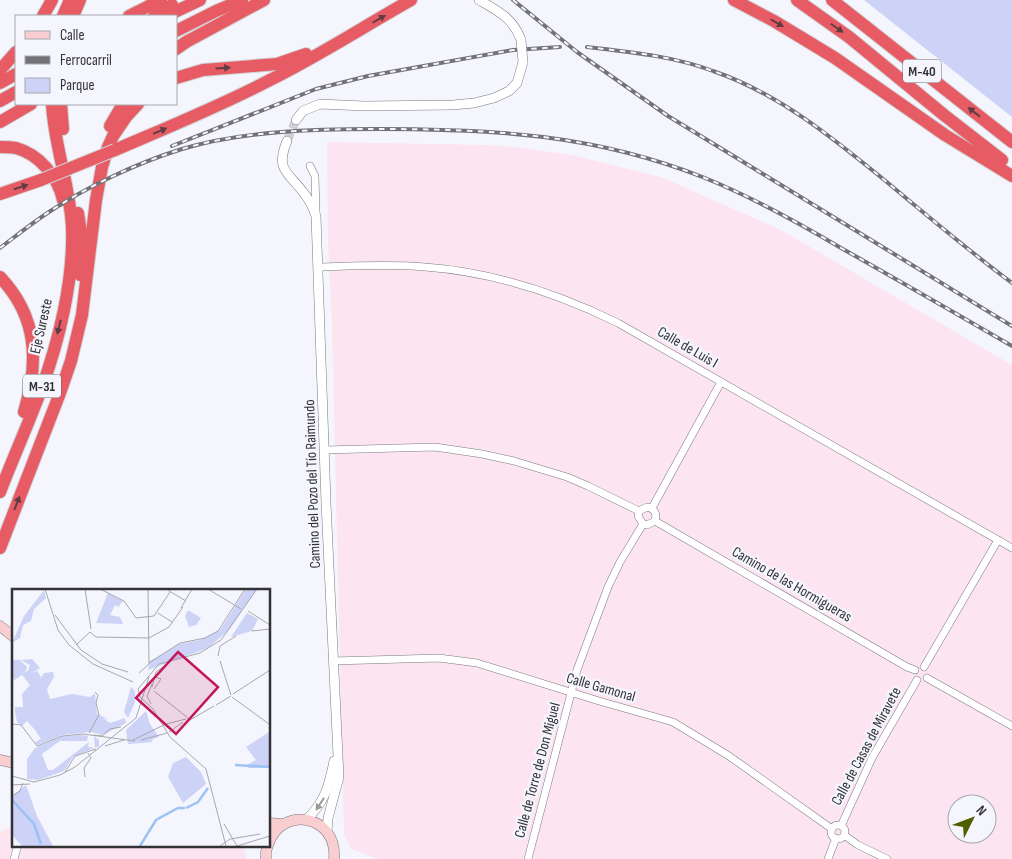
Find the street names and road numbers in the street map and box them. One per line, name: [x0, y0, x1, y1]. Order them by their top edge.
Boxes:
road number: M-40: [903, 59, 941, 82]
street label: Eje Sureste: [26, 297, 57, 356]
street label: Calle de Luis I: [654, 322, 721, 372]
road number: M-31: [23, 374, 61, 398]
street label: Camino del Pozo del Tío Raimundo: [300, 399, 325, 569]
street label: Camino de las Hormigueras: [728, 542, 855, 626]
street label: Calle Gamonal: [564, 669, 638, 706]
street label: Calle de Casas de Miravete: [827, 684, 906, 809]
street label: Calle de Torre de Don Miguel: [510, 700, 565, 840]

